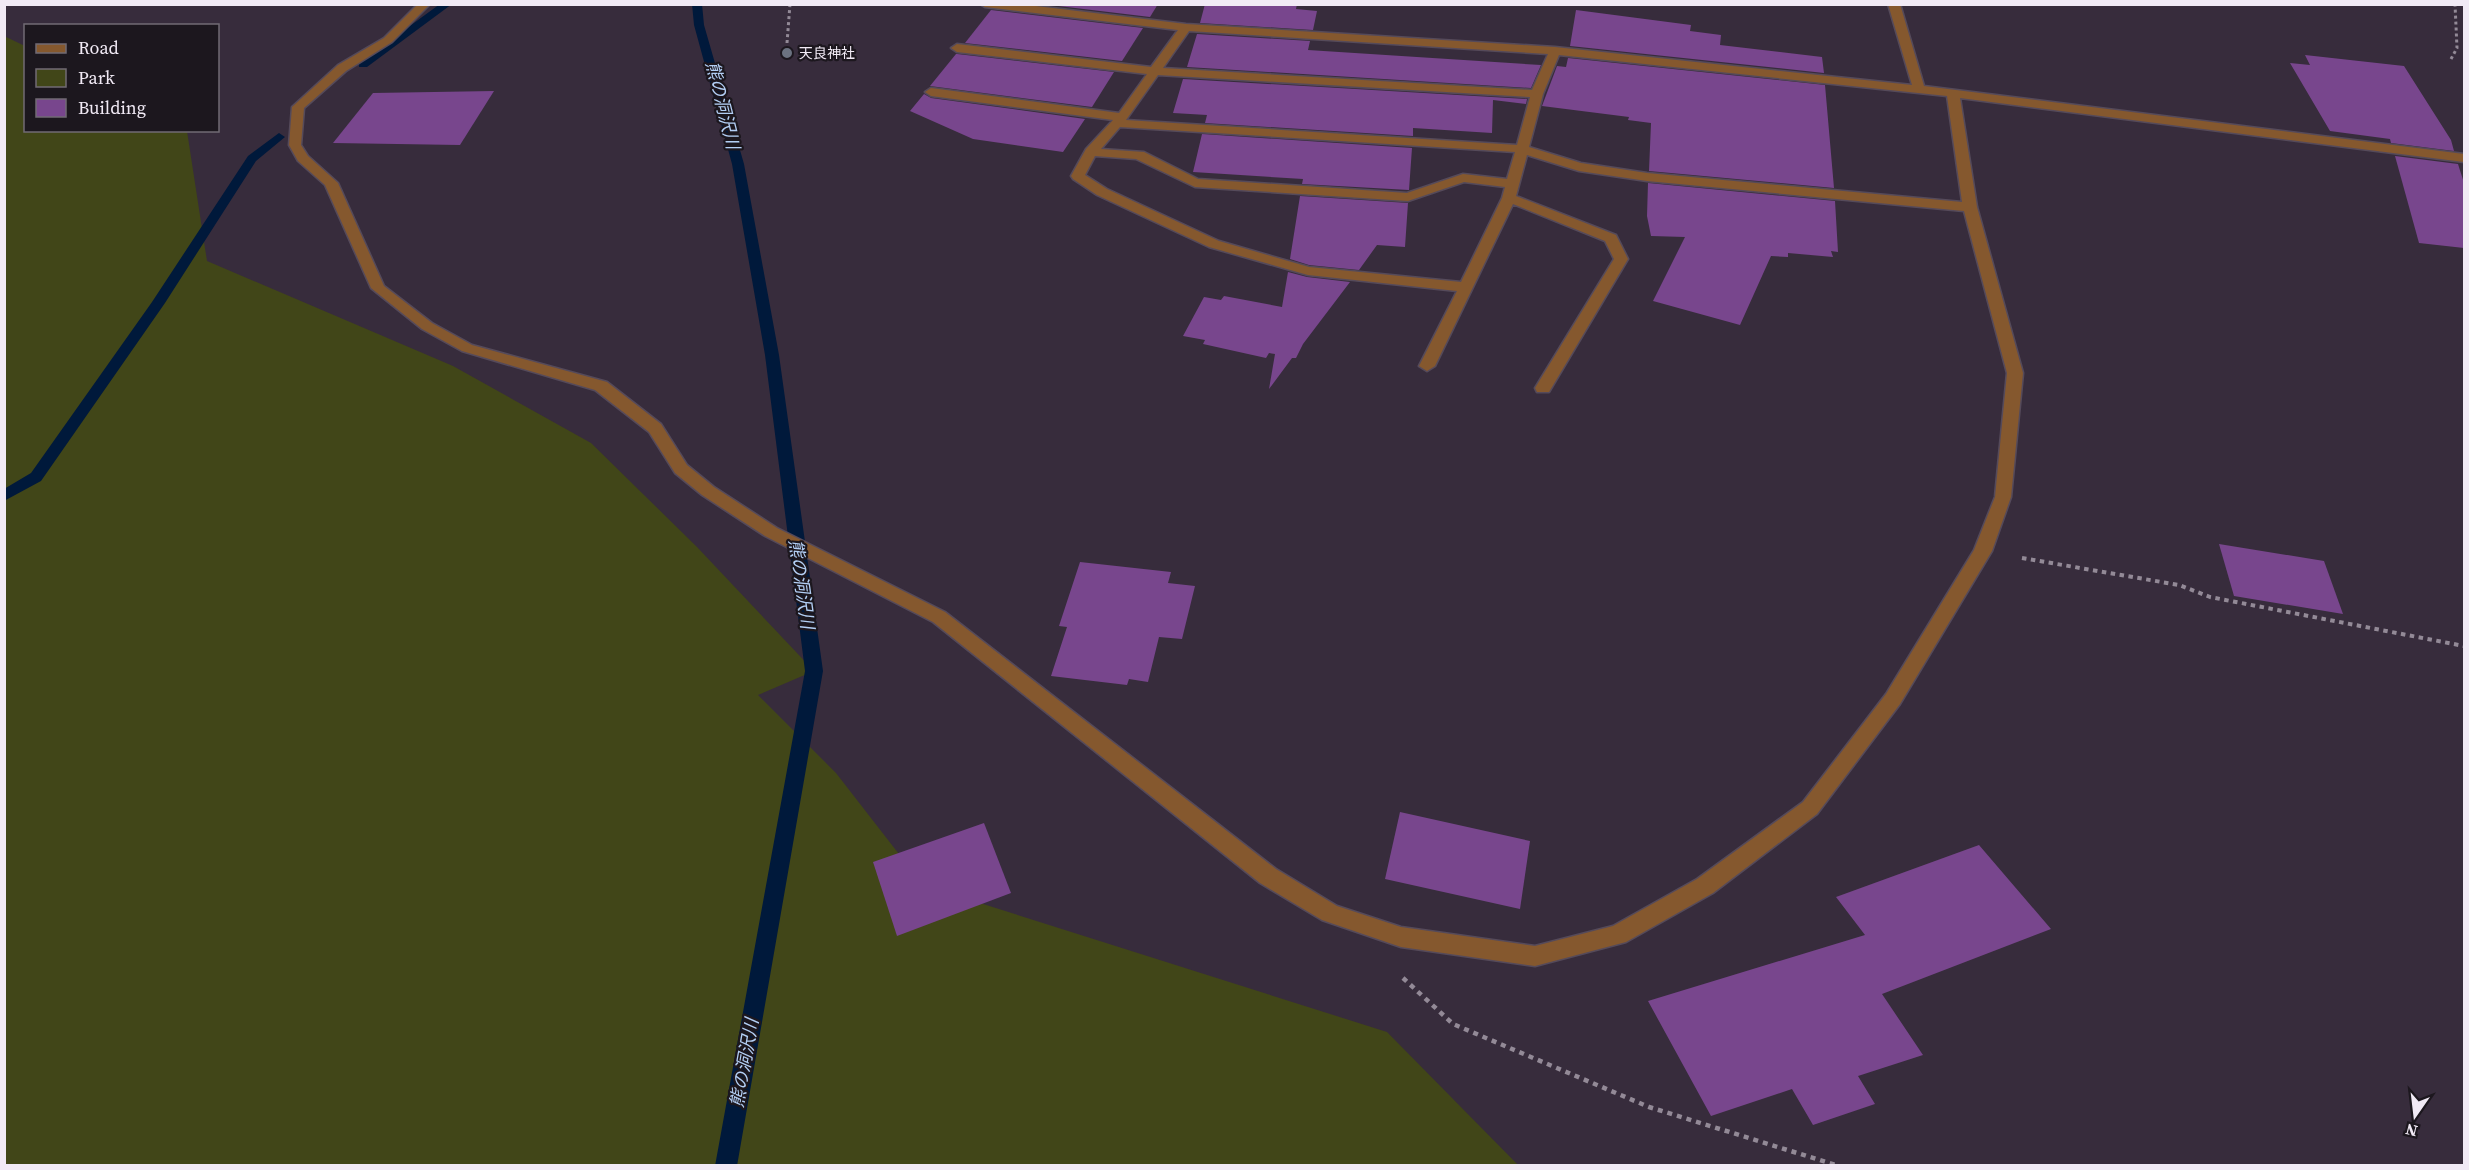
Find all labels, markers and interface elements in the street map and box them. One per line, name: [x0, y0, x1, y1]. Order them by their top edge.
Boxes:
legend: [24, 24, 219, 132]
text: Road: [78, 35, 119, 60]
place label: 天良神社: [799, 43, 855, 63]
marker: 天良神社: [780, 46, 794, 60]
water label: 熊の洞沢川: [700, 58, 746, 154]
text: Park: [78, 65, 115, 90]
text: Building: [78, 95, 146, 120]
water label: 熊の洞沢川: [783, 538, 821, 632]
water label: 熊の洞沢川: [724, 1015, 764, 1109]
north arrow: [2385, 1086, 2445, 1146]
text: N: [2403, 1118, 2420, 1143]

